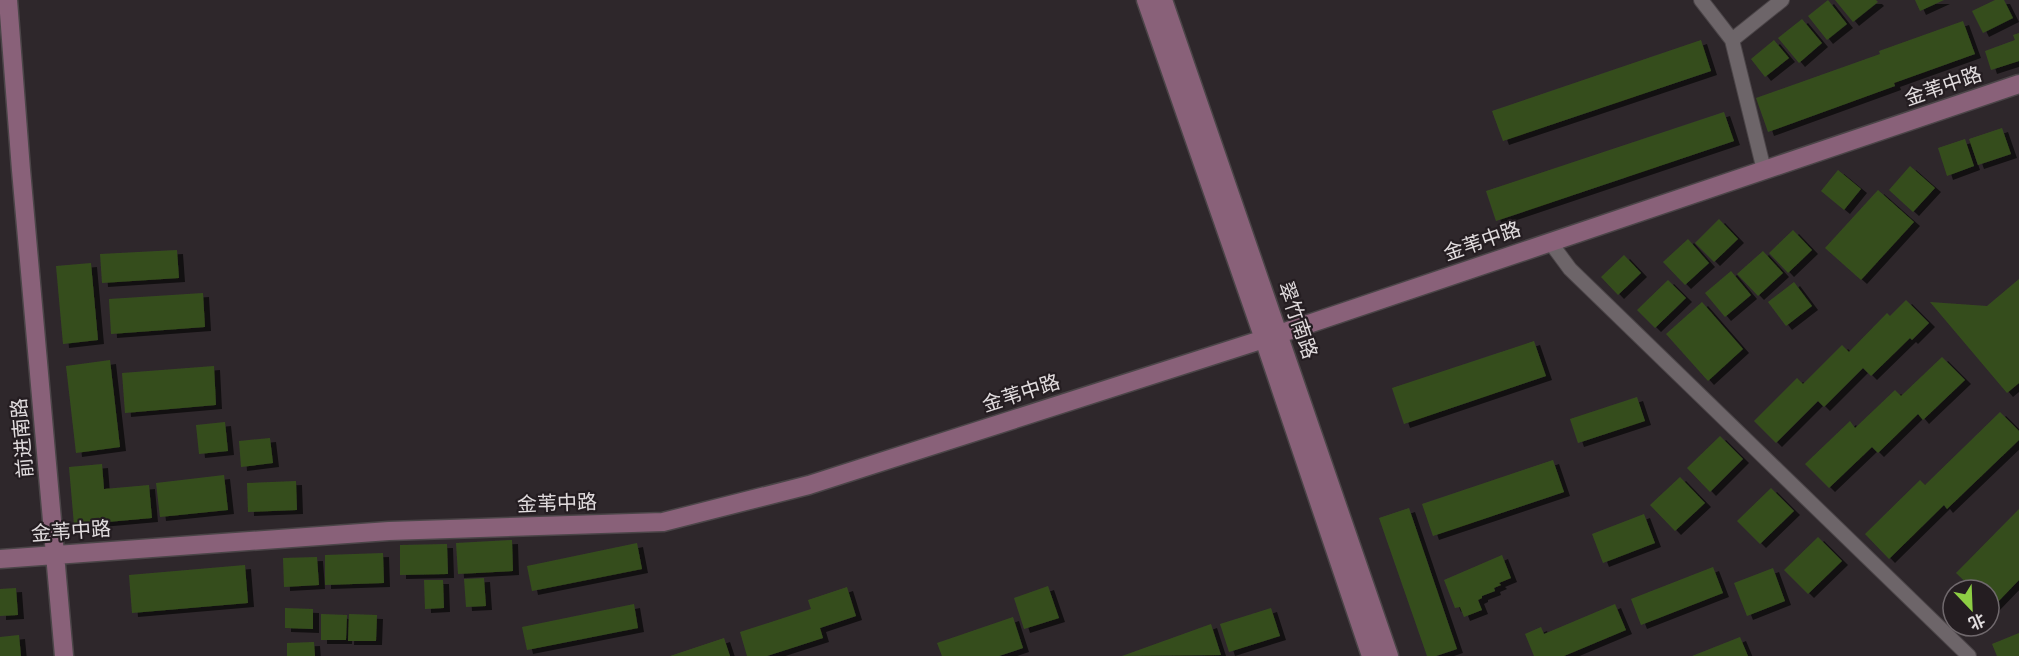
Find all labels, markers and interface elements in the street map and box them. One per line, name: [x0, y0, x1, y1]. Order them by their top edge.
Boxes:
street label: 金苇中路: [1901, 62, 1984, 109]
street label: 金苇中路: [1440, 217, 1523, 264]
street label: 翠竹南路: [1275, 278, 1322, 361]
street label: 金苇中路: [979, 369, 1062, 416]
street label: 前进南路: [7, 397, 36, 479]
street label: 金苇中路: [517, 490, 597, 515]
street label: 金苇中路: [30, 516, 112, 545]
north arrow: [1941, 578, 2001, 638]
text: 北: [1966, 610, 1988, 633]

